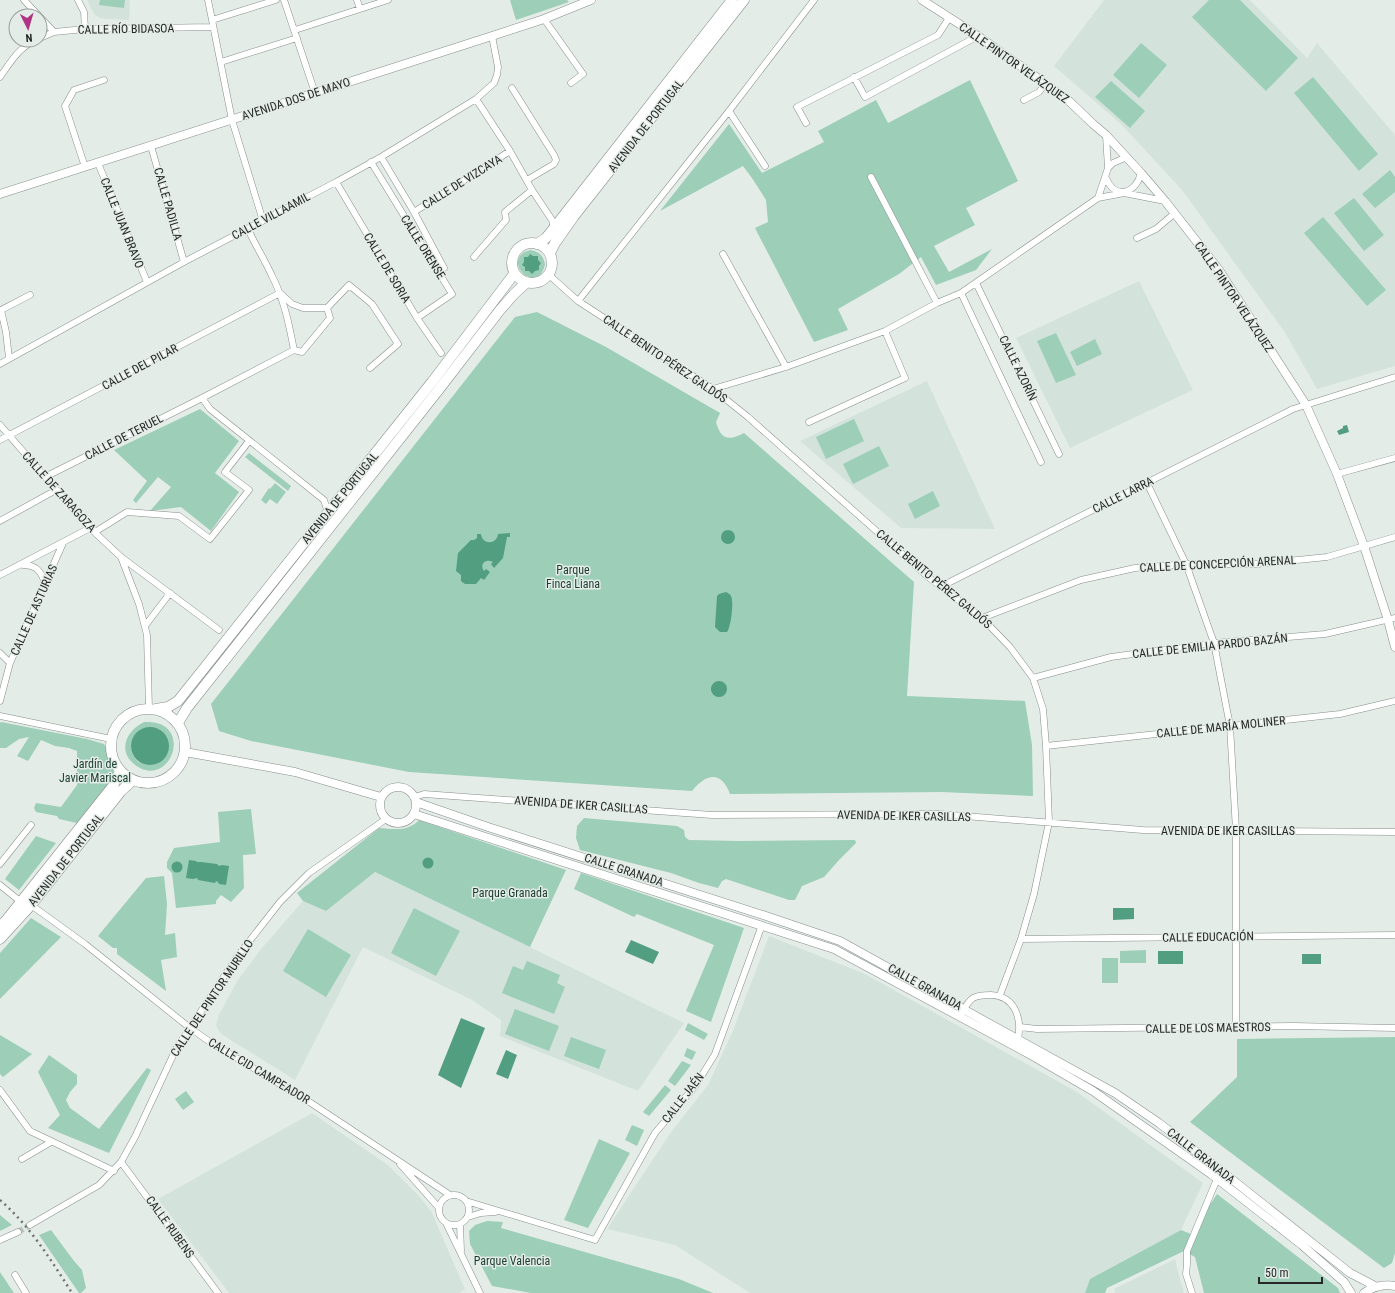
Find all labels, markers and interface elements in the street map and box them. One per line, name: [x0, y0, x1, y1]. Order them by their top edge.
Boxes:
north arrow: [8, 8, 48, 48]
street label: CALLE PINTOR VELÁZQUEZ: [956, 19, 1072, 106]
street label: CALLE RÍO BIDASOA: [78, 20, 175, 37]
text: N: [25, 31, 33, 44]
street label: AVENIDA DOS DE MAYO: [240, 75, 352, 123]
street label: AVENIDA DE PORTUGAL: [605, 77, 687, 175]
street label: CALLE DE VIZCAYA: [420, 152, 504, 212]
street label: CALLE PADILLA: [151, 166, 185, 242]
street label: CALLE JUAN BRAVO: [97, 176, 147, 270]
street label: CALLE VILLAAMIL: [229, 189, 313, 243]
street label: CALLE ORENSE: [398, 212, 448, 282]
street label: CALLE DE SORIA: [361, 230, 413, 306]
street label: CALLE PINTOR VELÁZQUEZ: [1192, 238, 1277, 355]
street label: CALLE BENITO PÉREZ GALDÓS: [600, 311, 730, 406]
street label: CALLE AZORÍN: [996, 333, 1041, 403]
street label: CALLE DEL PILAR: [100, 341, 181, 393]
street label: CALLE DE TERUEL: [82, 411, 166, 463]
street label: CALLE DE ZARAGOZA: [19, 449, 99, 535]
street label: AVENIDA DE PORTUGAL: [299, 449, 381, 547]
street label: CALLE LARRA: [1090, 474, 1156, 516]
street label: CALLE BENITO PÉREZ GALDÓS: [873, 526, 995, 632]
street label: CALLE DE CONCEPCIÓN ARENAL: [1139, 552, 1297, 575]
street label: CALLE DE ASTURIAS: [8, 562, 60, 658]
park label: Parque Finca Liana: [546, 563, 600, 591]
street label: CALLE DE EMILIA PARDO BAZÁN: [1132, 630, 1288, 661]
street label: CALLE DE MARÍA MOLINER: [1156, 712, 1287, 741]
park label: Jardín de Javier Mariscal: [59, 757, 131, 785]
street label: AVENIDA DE IKER CASILLAS: [514, 793, 648, 817]
street label: AVENIDA DE IKER CASILLAS: [837, 808, 971, 824]
street label: AVENIDA DE PORTUGAL: [25, 811, 107, 909]
street label: AVENIDA DE IKER CASILLAS: [1161, 824, 1295, 838]
street label: CALLE GRANADA: [583, 851, 665, 889]
park label: Parque Granada: [472, 886, 548, 900]
street label: CALLE EDUCACIÓN: [1162, 928, 1254, 945]
street label: CALLE DEL PINTOR MURILLO: [168, 937, 256, 1059]
street label: CALLE GRANADA: [886, 961, 964, 1013]
street label: CALLE DE LOS MAESTROS: [1145, 1020, 1271, 1036]
street label: CALLE CID CAMPEADOR: [206, 1035, 313, 1107]
street label: CALLE JAÉN: [658, 1069, 707, 1126]
street label: CALLE GRANADA: [1164, 1125, 1238, 1187]
street label: CALLE RUBENS: [143, 1193, 197, 1261]
park label: Parque Valencia: [474, 1254, 551, 1268]
scale bar: [1259, 1259, 1322, 1285]
text: 50 m: [1265, 1266, 1289, 1280]

